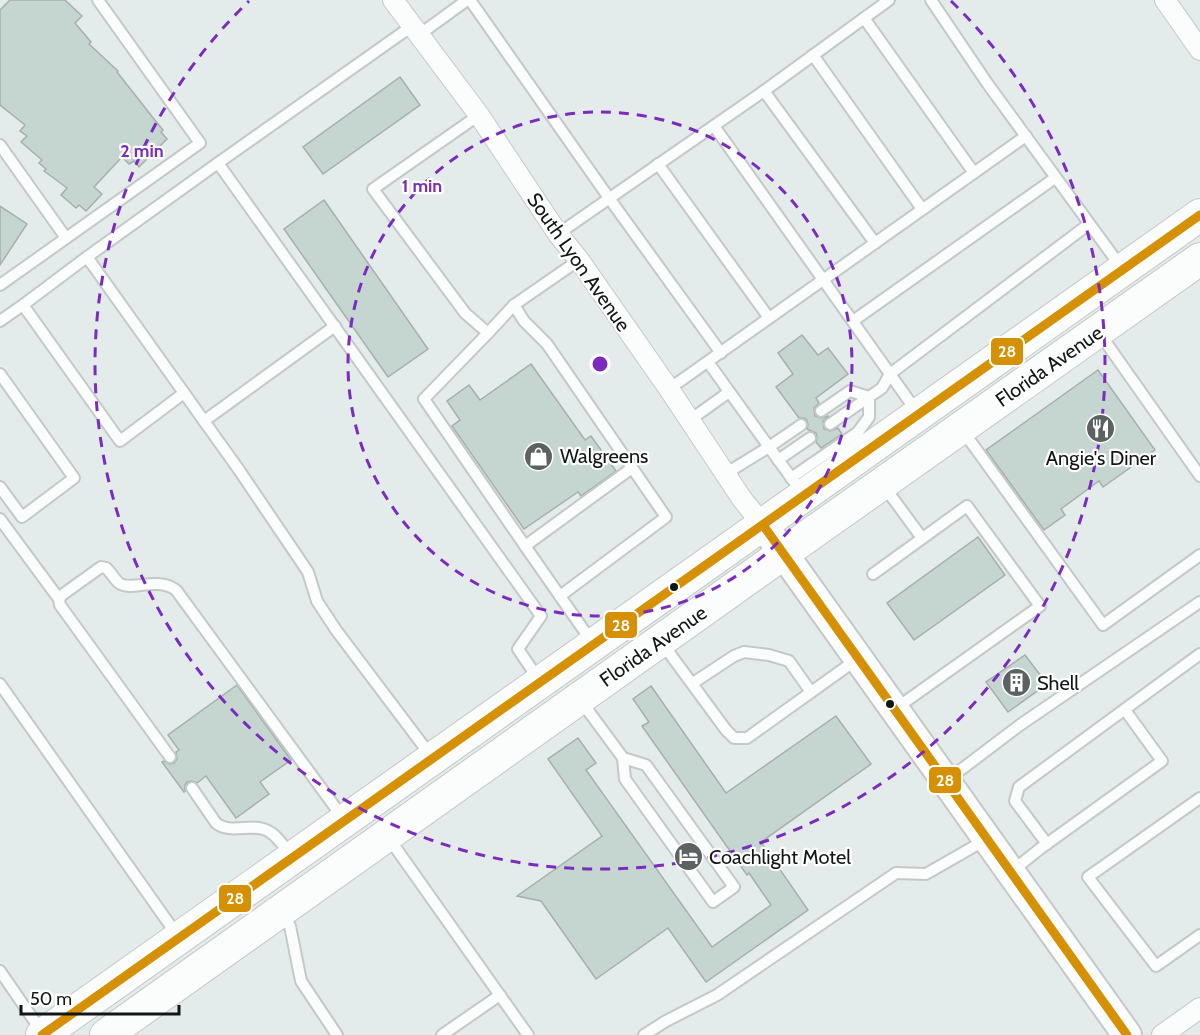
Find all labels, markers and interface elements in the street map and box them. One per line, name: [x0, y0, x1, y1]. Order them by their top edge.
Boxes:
text: 2 min: [120, 140, 164, 162]
text: 1 min: [402, 175, 442, 197]
street label: South Lyon Avenue: [522, 188, 636, 336]
street label: Florida Avenue: [991, 320, 1107, 412]
line badge: 28: [990, 337, 1024, 366]
text: 28: [998, 342, 1016, 361]
centre of rings: [590, 354, 610, 374]
restaurant icon: Angie's Diner: [1085, 412, 1117, 444]
shop icon: Walgreens: [523, 440, 555, 472]
place label: Walgreens: [560, 444, 648, 468]
place label: Angie's Diner: [1046, 446, 1157, 470]
unlabelled marker: [668, 581, 680, 593]
street label: Florida Avenue: [595, 600, 711, 692]
line badge: 28: [604, 611, 638, 639]
text: 28: [612, 616, 630, 635]
building icon: Shell: [1000, 667, 1032, 699]
place label: Shell: [1037, 671, 1079, 695]
unlabelled marker: [884, 698, 896, 710]
line badge: 28: [928, 766, 962, 794]
text: 28: [936, 771, 954, 790]
hotel icon: Coachlight Motel: [672, 841, 704, 873]
place label: Coachlight Motel: [709, 845, 851, 869]
line badge: 28: [218, 884, 252, 913]
text: 28: [226, 889, 244, 908]
scale bar: [21, 978, 178, 1016]
text: 50 m: [30, 988, 72, 1010]

